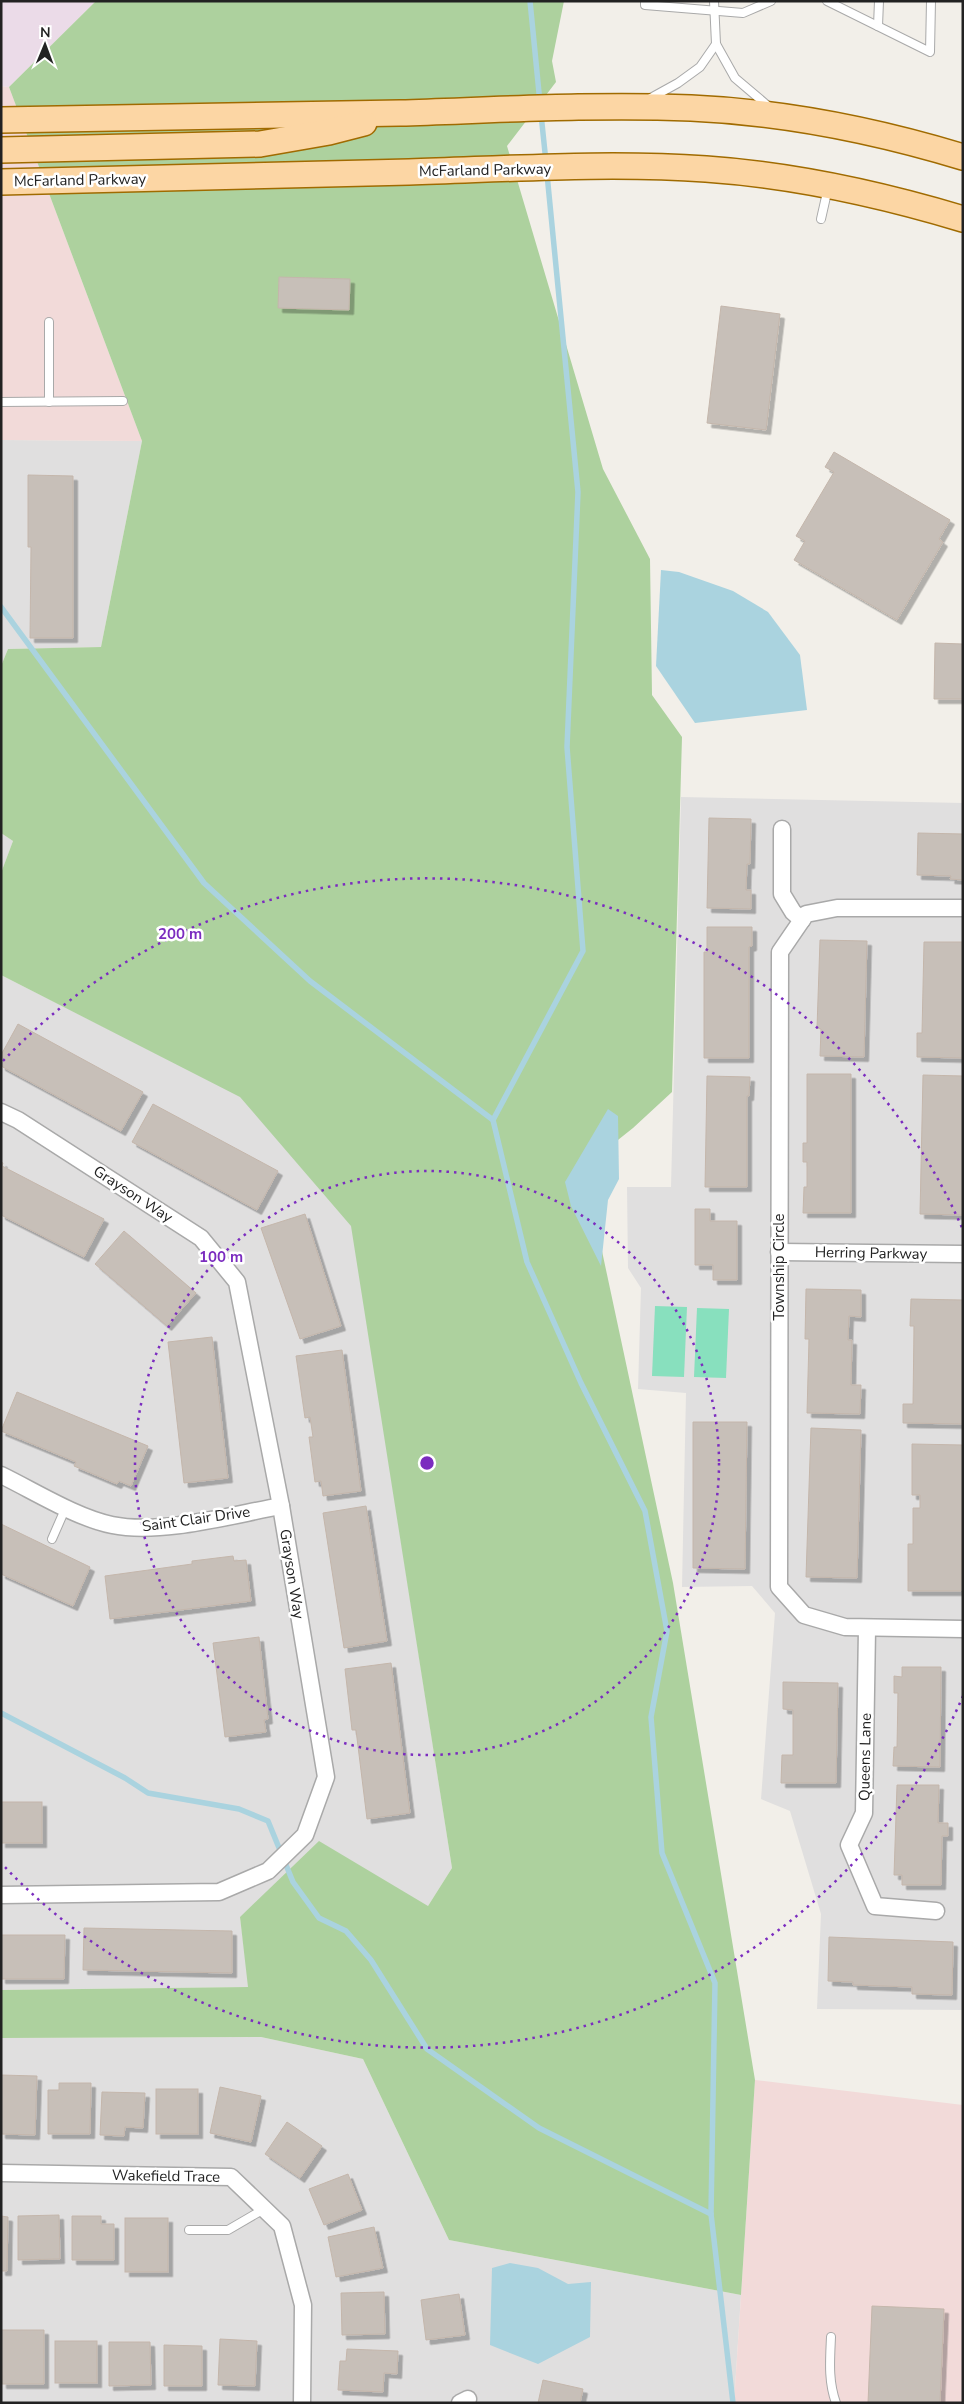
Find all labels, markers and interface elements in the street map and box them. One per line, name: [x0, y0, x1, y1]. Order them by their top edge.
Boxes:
north arrow: [20, 20, 70, 70]
text: N: [40, 23, 51, 42]
street label: McFarland Parkway: [419, 159, 552, 181]
street label: McFarland Parkway: [14, 169, 147, 191]
text: 200 m: [158, 924, 202, 944]
street label: Grayson Way: [89, 1161, 177, 1227]
street label: Township Circle: [769, 1213, 789, 1321]
street label: Herring Parkway: [815, 1242, 928, 1264]
text: 100 m: [199, 1247, 243, 1267]
centre of rings: [418, 1454, 436, 1472]
street label: Saint Clair Drive: [141, 1502, 251, 1536]
street label: Grayson Way: [275, 1528, 309, 1621]
street label: Queens Lane: [854, 1713, 876, 1801]
street label: Wakefield Trace: [112, 2165, 220, 2187]

